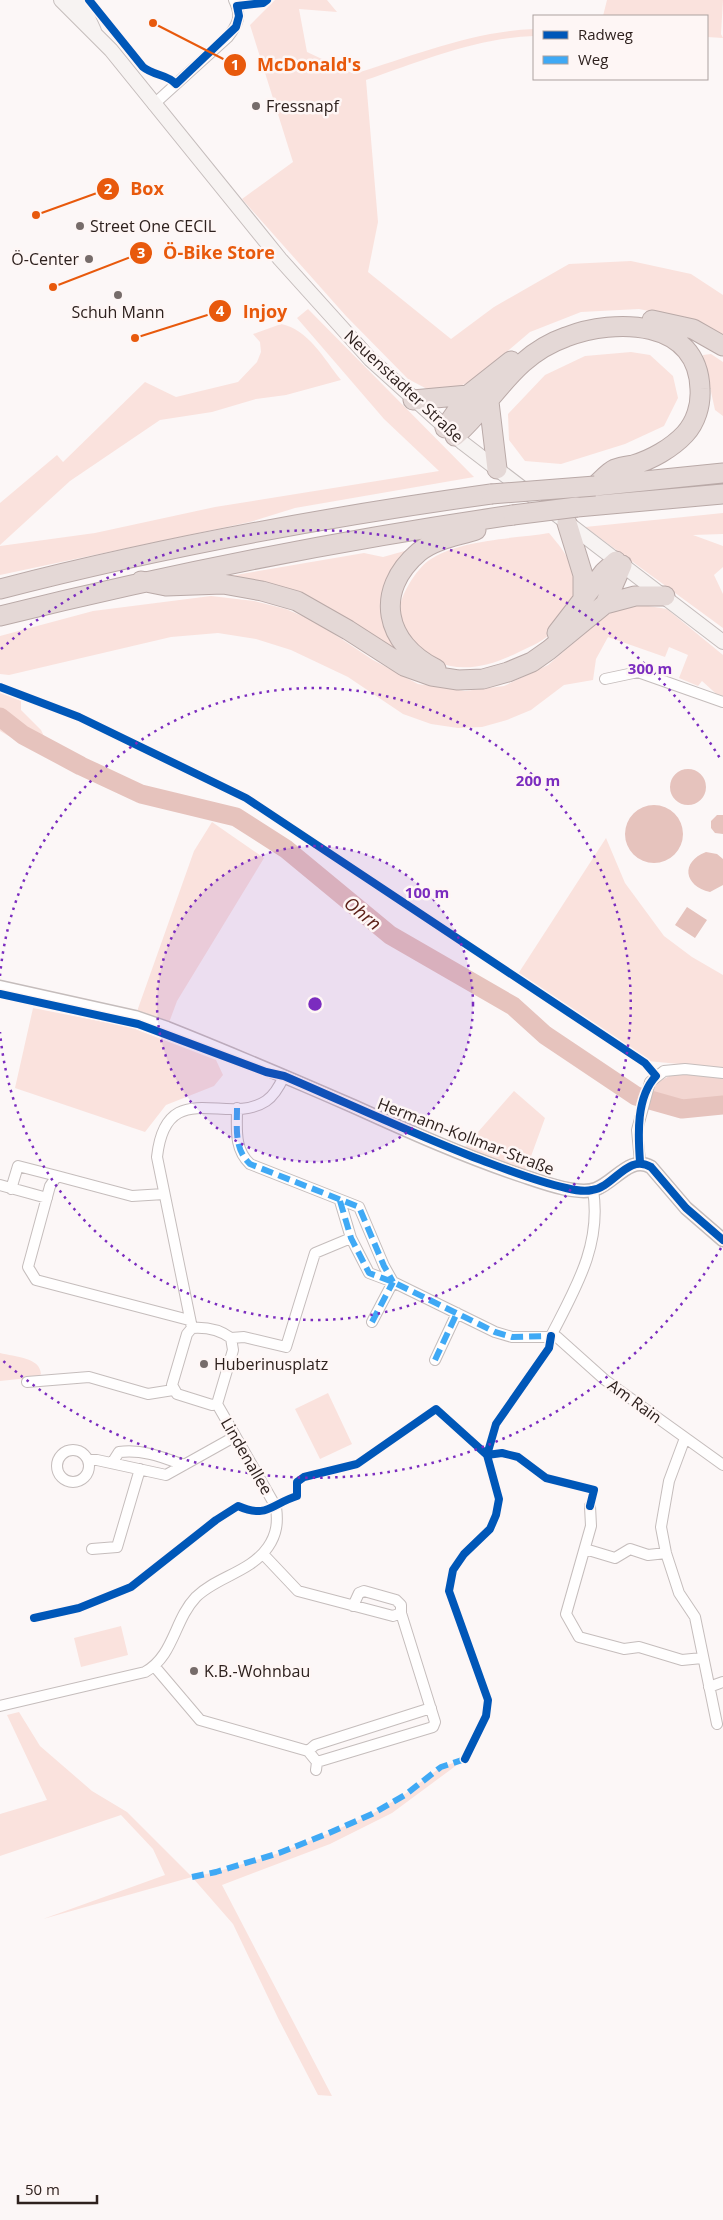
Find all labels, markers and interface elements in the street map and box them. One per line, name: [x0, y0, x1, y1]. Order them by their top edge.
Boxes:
legend: [533, 15, 708, 80]
text: Radweg: [578, 24, 633, 44]
callout: McDonald's: [222, 48, 371, 81]
text: Weg: [578, 49, 608, 69]
text: McDonald's: [257, 52, 361, 76]
text: 1: [231, 54, 239, 74]
place label: Fressnapf: [266, 95, 341, 117]
marker: Fressnapf: [250, 100, 262, 112]
callout: Box: [95, 172, 174, 205]
text: Box: [130, 176, 164, 200]
text: 2: [104, 178, 113, 198]
place label: Street One CECIL: [90, 215, 216, 237]
marker: Street One CECIL: [74, 220, 86, 232]
callout: Ö-Bike Store: [128, 236, 285, 269]
text: Ö-Bike Store: [163, 240, 275, 264]
text: 3: [137, 242, 145, 262]
place label: Ö-Center: [11, 248, 79, 270]
marker: Ö-Center: [83, 253, 95, 265]
marker: Schuh Mann: [112, 289, 124, 301]
callout: Injoy: [208, 295, 298, 328]
text: Injoy: [243, 299, 288, 323]
text: 4: [216, 300, 225, 320]
place label: Schuh Mann: [72, 301, 164, 323]
street label: Neuenstadter Straße: [339, 325, 469, 447]
text: 300 m: [628, 658, 672, 678]
text: 200 m: [516, 770, 560, 790]
text: 100 m: [405, 882, 449, 902]
water label: Ohrn: [340, 891, 386, 935]
centre of rings: [306, 995, 324, 1013]
street label: Hermann-Kollmar-Straße: [375, 1092, 557, 1180]
place label: Huberinusplatz: [214, 1353, 328, 1375]
marker: Huberinusplatz: [198, 1358, 210, 1370]
street label: Am Rain: [604, 1374, 666, 1428]
street label: Lindenallee: [216, 1413, 278, 1499]
place label: K.B.-Wohnbau: [204, 1660, 310, 1682]
marker: K.B.-Wohnbau: [188, 1665, 200, 1677]
scale bar: [18, 2172, 96, 2204]
text: 50 m: [25, 2179, 60, 2199]

